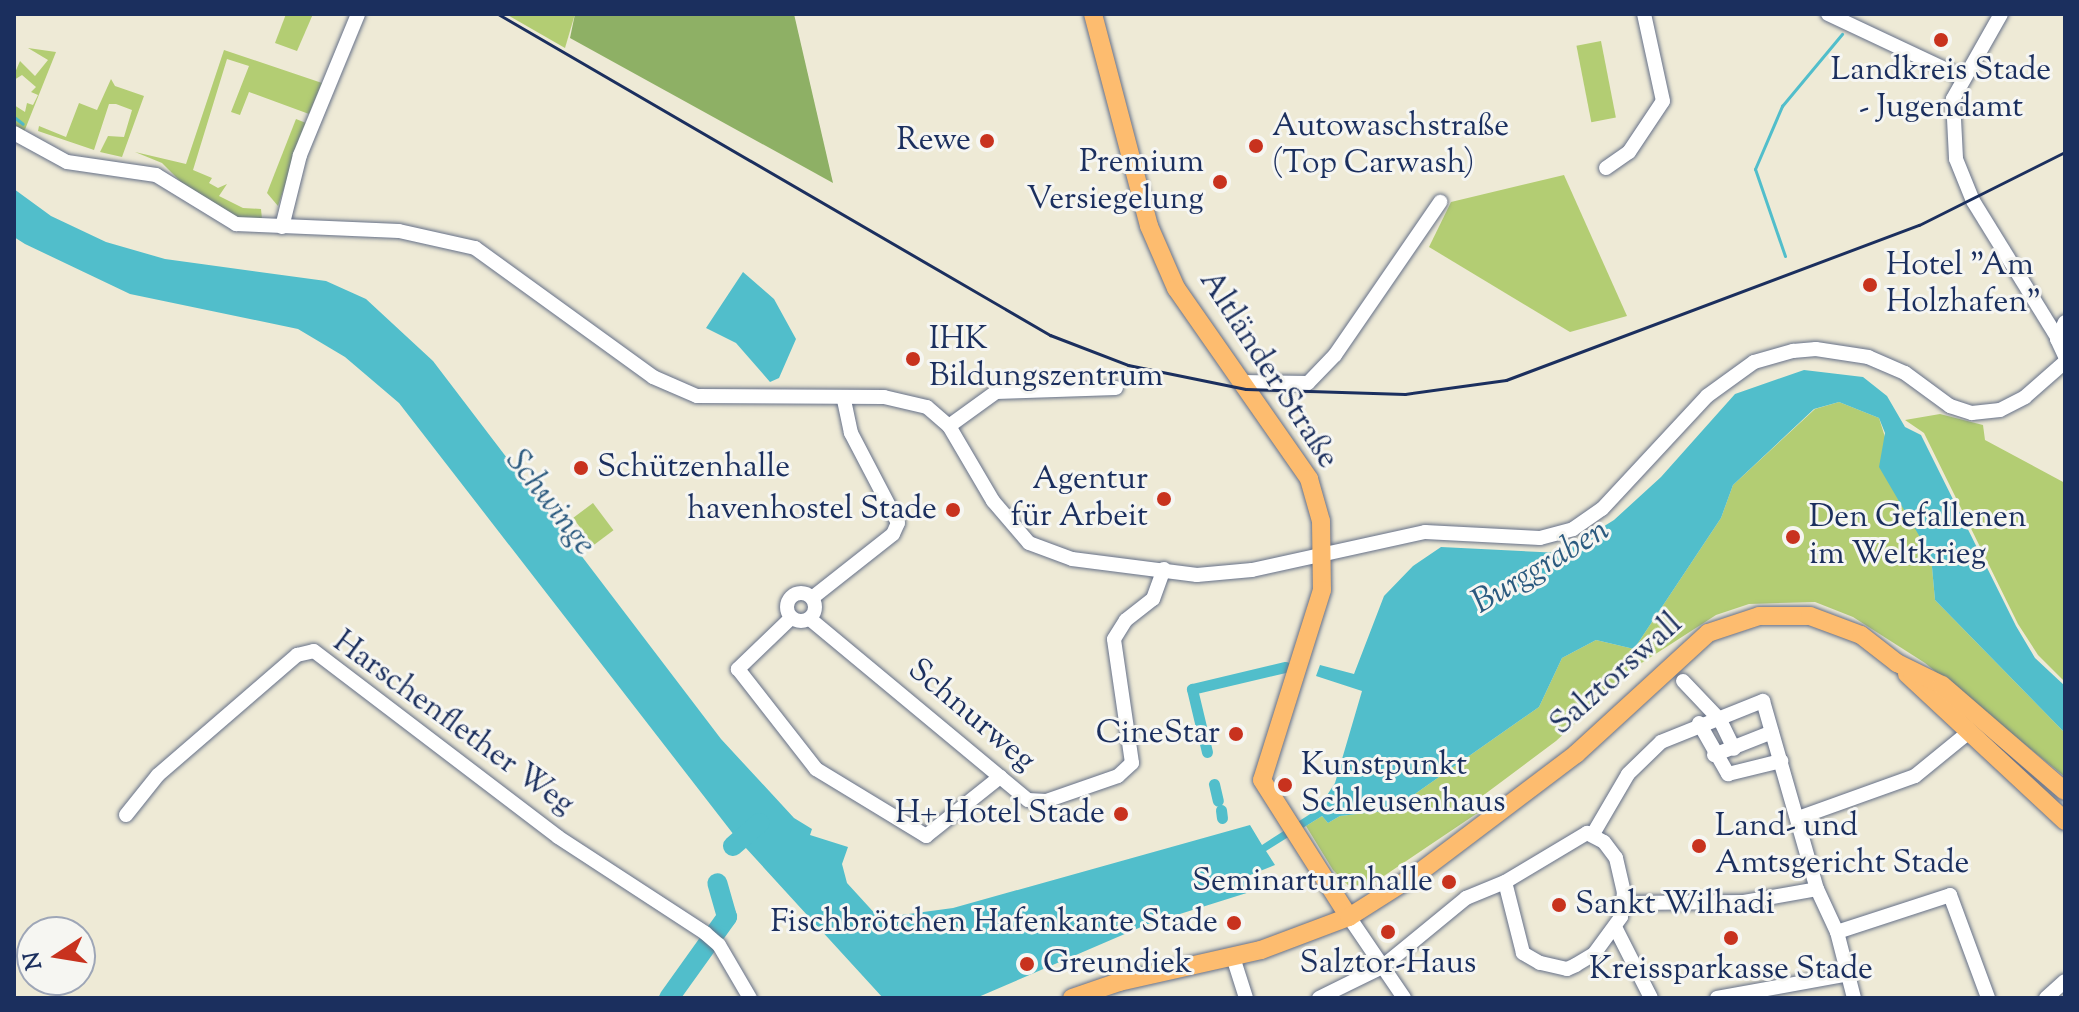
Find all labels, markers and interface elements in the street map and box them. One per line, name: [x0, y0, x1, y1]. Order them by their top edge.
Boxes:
marker: Landkreis Stade - Jugendamt: [1932, 31, 1950, 49]
place label: Landkreis Stade - Jugendamt: [1831, 53, 2051, 128]
place label: Autowaschstraße (Top Carwash): [1272, 109, 1509, 184]
place label: Rewe: [897, 122, 971, 160]
marker: Rewe: [978, 132, 996, 150]
marker: Autowaschstraße (Top Carwash): [1247, 137, 1265, 155]
place label: Premium Versiegelung: [1027, 145, 1204, 220]
marker: Premium Versiegelung: [1211, 173, 1229, 191]
place label: Hotel "Am Holzhafen": [1886, 248, 2041, 323]
street label: Altländer Straße: [1190, 264, 1346, 476]
marker: Hotel "Am Holzhafen": [1861, 276, 1879, 294]
place label: IHK Bildungszentrum: [929, 322, 1163, 397]
marker: IHK Bildungszentrum: [904, 350, 922, 368]
water label: Schwinge: [496, 442, 604, 564]
place label: Schützenhalle: [597, 449, 790, 487]
marker: Schützenhalle: [572, 459, 590, 477]
place label: Agentur für Arbeit: [1010, 462, 1148, 537]
marker: Agentur für Arbeit: [1155, 490, 1173, 508]
place label: havenhostel Stade: [687, 491, 937, 529]
place label: Den Gefallenen im Weltkrieg: [1809, 500, 2027, 575]
marker: havenhostel Stade: [944, 501, 962, 519]
water label: Burggraben: [1465, 510, 1617, 624]
marker: Den Gefallenen im Weltkrieg: [1784, 528, 1802, 546]
street label: Salztorswall: [1543, 606, 1691, 744]
street label: Harschenflether Weg: [325, 624, 581, 824]
street label: Schnurweg: [899, 652, 1043, 780]
place label: CineStar: [1096, 715, 1220, 753]
marker: CineStar: [1227, 725, 1245, 743]
place label: Kunstpunkt Schleusenhaus: [1301, 748, 1506, 823]
marker: Kunstpunkt Schleusenhaus: [1276, 776, 1294, 794]
place label: H+ Hotel Stade: [895, 795, 1105, 833]
marker: H+ Hotel Stade: [1112, 805, 1130, 823]
place label: Land- und Amtsgericht Stade: [1715, 809, 1969, 884]
marker: Land- und Amtsgericht Stade: [1690, 837, 1708, 855]
place label: Seminarturnhalle: [1192, 863, 1433, 901]
marker: Seminarturnhalle: [1440, 873, 1458, 891]
place label: Sankt Wilhadi: [1575, 886, 1775, 924]
marker: Sankt Wilhadi: [1550, 896, 1568, 914]
place label: Fischbrötchen Hafenkante Stade: [770, 904, 1218, 942]
marker: Fischbrötchen Hafenkante Stade: [1225, 914, 1243, 932]
north arrow: [16, 916, 96, 996]
marker: Salztor-Haus: [1379, 923, 1397, 941]
marker: Kreissparkasse Stade: [1722, 929, 1740, 947]
place label: Greundiek: [1043, 945, 1192, 983]
place label: Salztor-Haus: [1300, 945, 1476, 983]
text: N: [17, 949, 52, 972]
place label: Kreissparkasse Stade: [1589, 951, 1873, 989]
marker: Greundiek: [1018, 955, 1036, 973]

